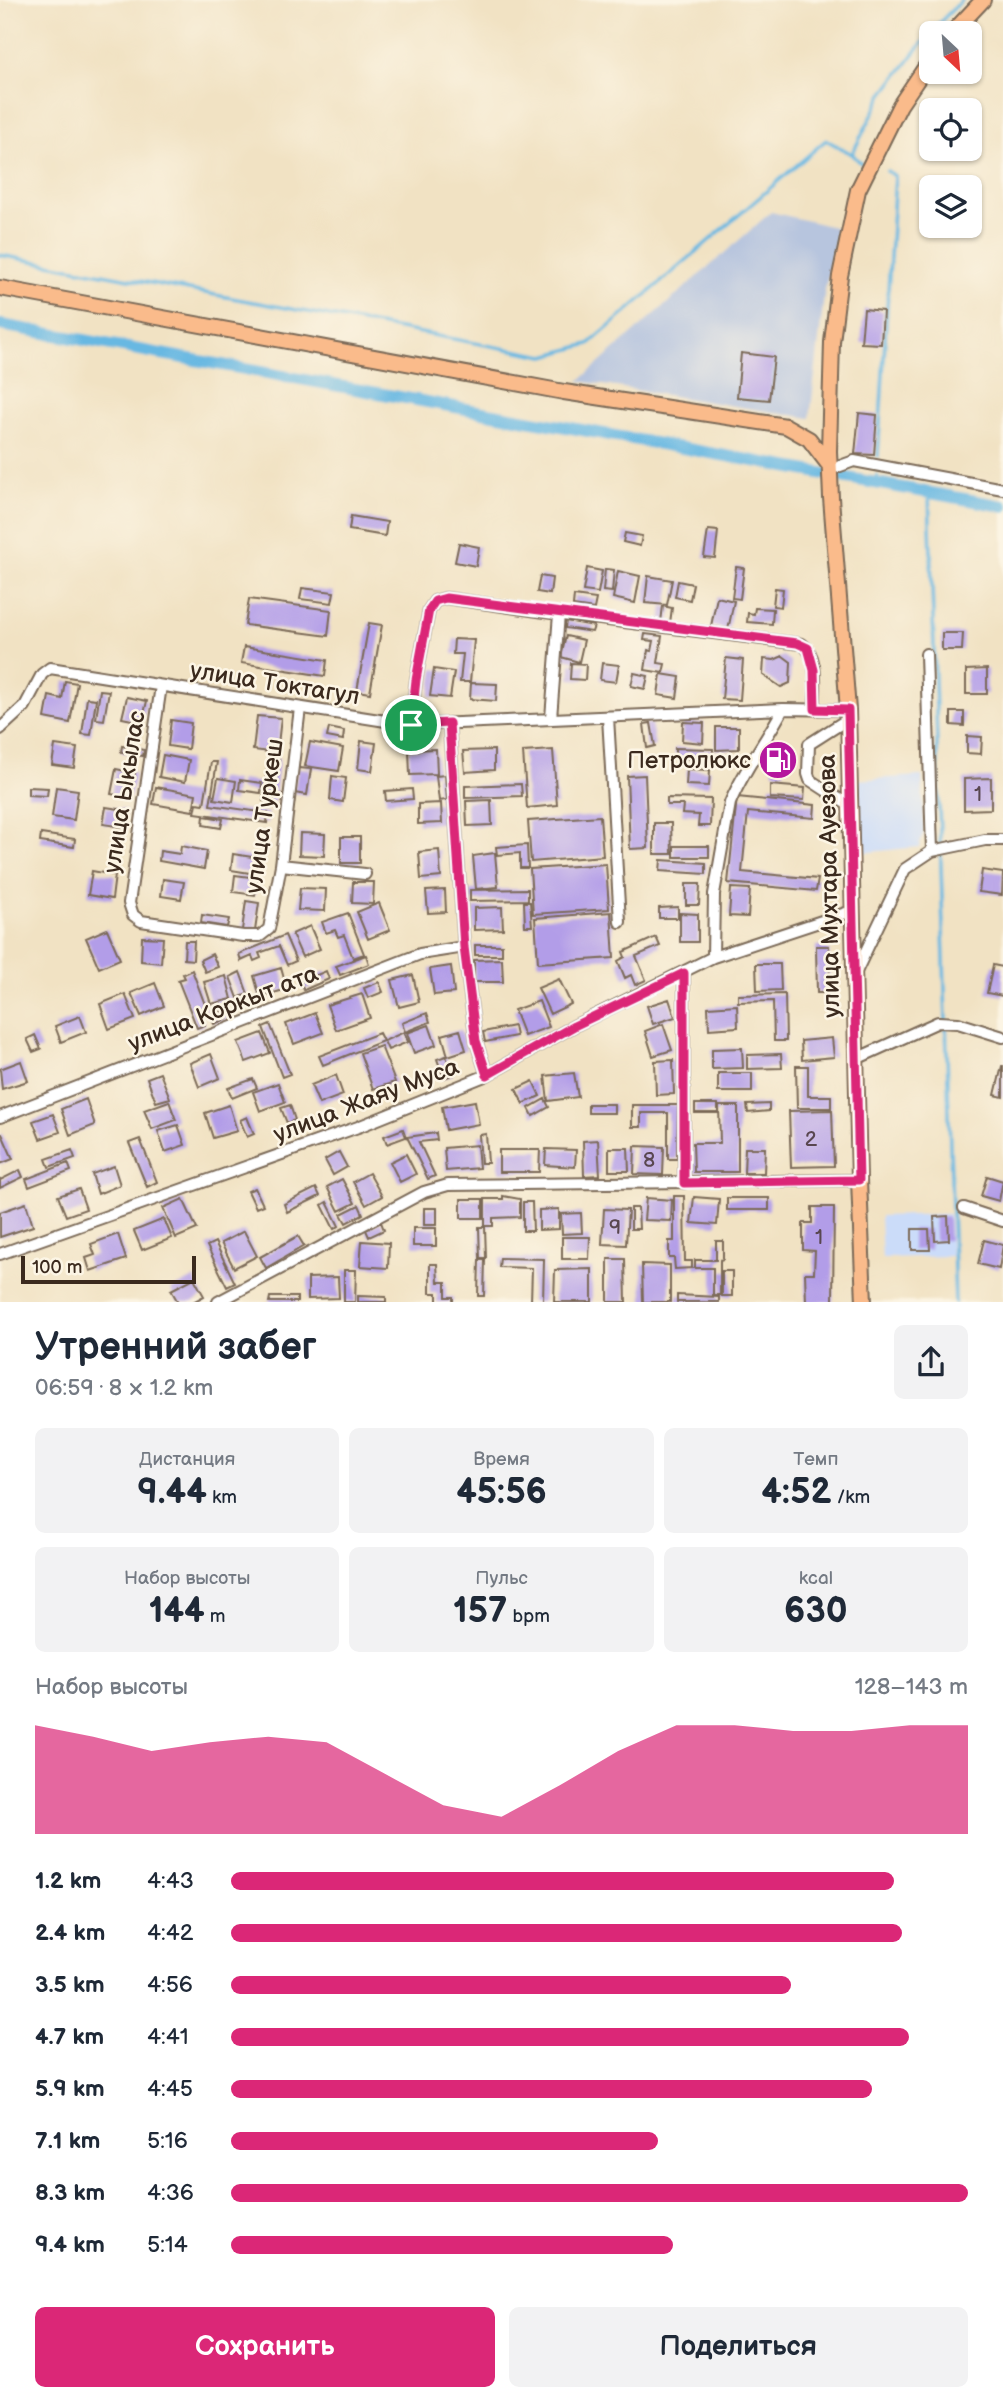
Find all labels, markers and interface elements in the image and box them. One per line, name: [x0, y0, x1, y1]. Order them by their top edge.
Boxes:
north arrow: [919, 21, 982, 84]
map controls: [919, 21, 982, 238]
button: locate: [919, 98, 982, 161]
button: layers: [919, 175, 982, 238]
street label: улица Токтагул: [188, 656, 362, 711]
pin: [381, 695, 441, 755]
icon: arrive: [392, 706, 430, 744]
street label: улица Ыкылас: [97, 709, 152, 875]
street label: улица Туркеш: [239, 737, 290, 895]
fuel station icon: Петролюкс: [757, 739, 799, 781]
place label: Петролюкс: [627, 746, 751, 775]
street label: улица Мухтара Ауезова: [813, 754, 846, 1018]
house number: 1: [974, 782, 982, 807]
street label: улица Коркыт ата: [124, 959, 322, 1058]
street label: улица Жаяу Муса: [269, 1052, 463, 1149]
house number: 2: [805, 1127, 818, 1152]
house number: 8: [643, 1148, 655, 1173]
house number: 9: [609, 1215, 621, 1240]
house number: 1: [815, 1225, 823, 1250]
scale bar: [21, 1253, 196, 1285]
text: 100 m: [32, 1256, 83, 1279]
text: Утренний забег: [35, 1325, 317, 1370]
button: share: [894, 1325, 968, 1399]
text: 06:59 · 8 × 1.2 km: [35, 1374, 213, 1402]
text: Дистанция: [139, 1448, 235, 1471]
text: Время: [473, 1448, 530, 1471]
text: Темп: [793, 1448, 838, 1471]
text: 9.44: [137, 1471, 207, 1514]
text: 45:56: [456, 1471, 547, 1514]
text: 4:52: [761, 1471, 832, 1514]
text: km: [207, 1486, 237, 1509]
text: /km: [832, 1486, 870, 1509]
text: Набор высоты: [124, 1567, 250, 1590]
text: Пульс: [475, 1567, 528, 1590]
text: kcal: [799, 1567, 833, 1590]
text: 144: [149, 1590, 205, 1633]
text: 157: [453, 1590, 507, 1633]
text: 630: [784, 1590, 848, 1633]
text: m: [205, 1605, 226, 1628]
text: bpm: [507, 1605, 550, 1628]
text: Набор высоты: [35, 1673, 188, 1701]
text: 128–143 m: [855, 1673, 968, 1701]
text: 1.2 km: [35, 1867, 101, 1895]
text: 4:43: [147, 1867, 194, 1895]
text: 2.4 km: [35, 1919, 105, 1947]
text: 4:42: [147, 1919, 193, 1947]
text: 3.5 km: [35, 1971, 105, 1999]
text: 4:56: [147, 1971, 193, 1999]
text: 4.7 km: [35, 2023, 104, 2051]
text: 4:41: [147, 2023, 189, 2051]
text: 5.9 km: [35, 2075, 105, 2103]
text: 4:45: [147, 2075, 193, 2103]
text: 7.1 km: [35, 2127, 100, 2155]
text: 5:16: [147, 2127, 188, 2155]
text: 8.3 km: [35, 2179, 105, 2207]
text: 4:36: [147, 2179, 194, 2207]
text: 9.4 km: [35, 2231, 105, 2259]
text: 5:14: [147, 2231, 188, 2259]
button: Сохранить: [35, 2307, 495, 2387]
button: Поделиться: [509, 2307, 968, 2387]

